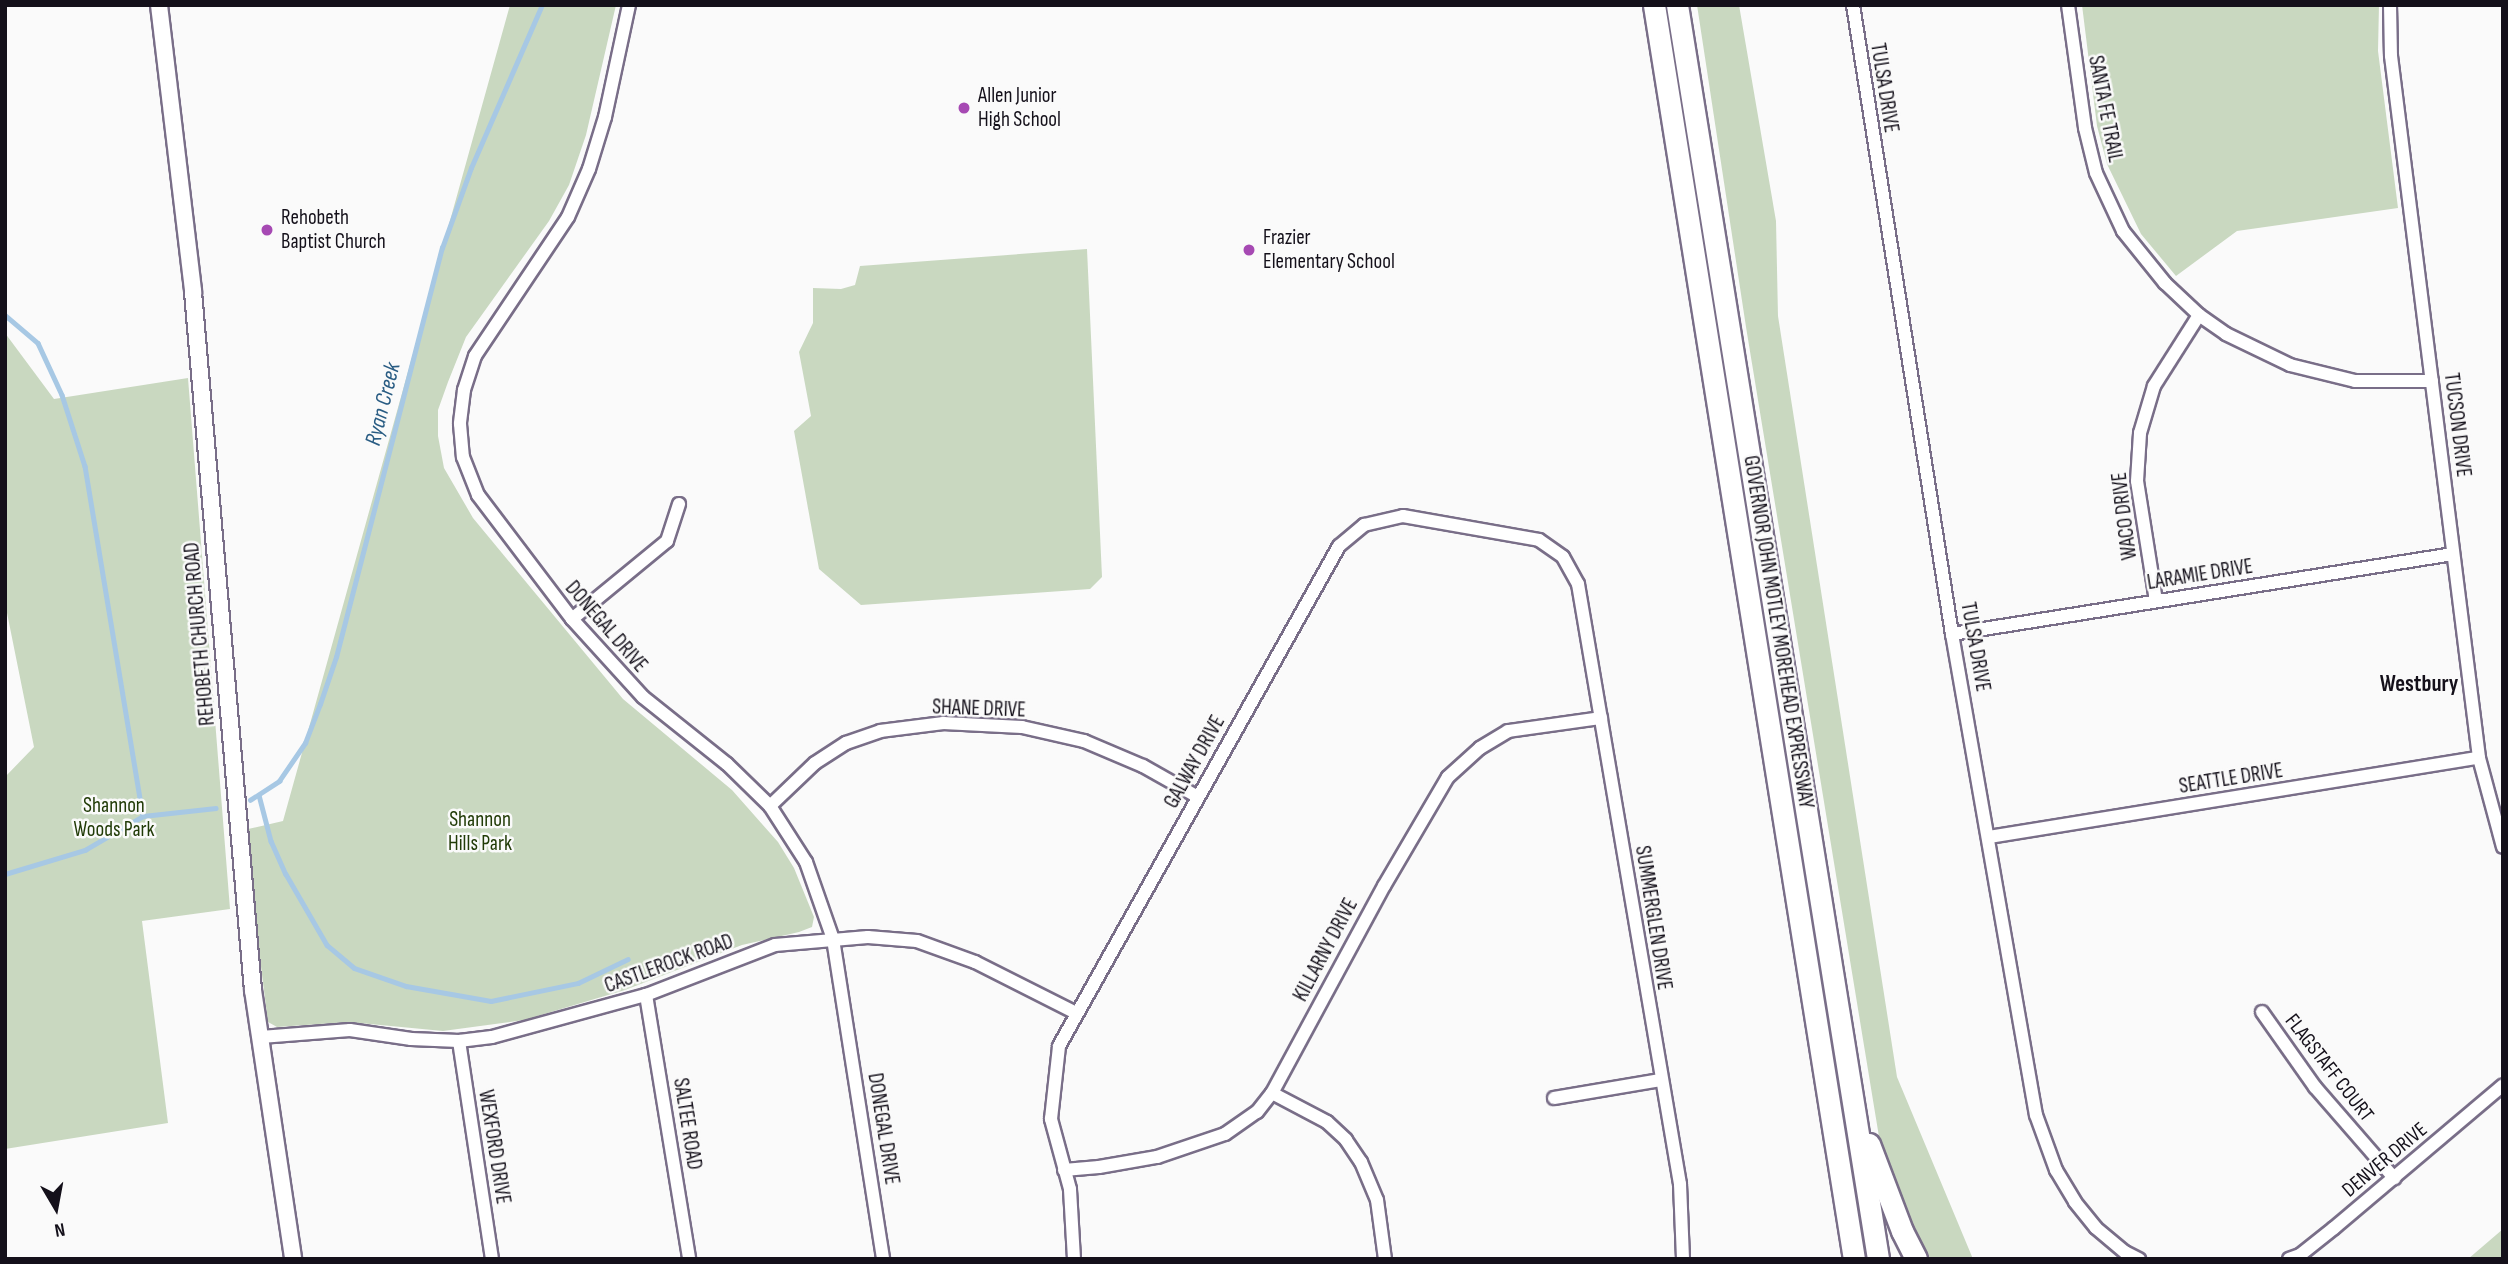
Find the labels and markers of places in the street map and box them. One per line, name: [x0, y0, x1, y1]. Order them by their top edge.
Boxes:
place label: Allen Junior High School: [978, 83, 1061, 133]
marker: Allen Junior High School: [956, 100, 972, 116]
place label: Rehobeth Baptist Church: [281, 205, 386, 255]
marker: Rehobeth Baptist Church: [259, 222, 275, 238]
place label: Frazier Elementary School: [1263, 225, 1395, 275]
marker: Frazier Elementary School: [1241, 242, 1257, 258]

